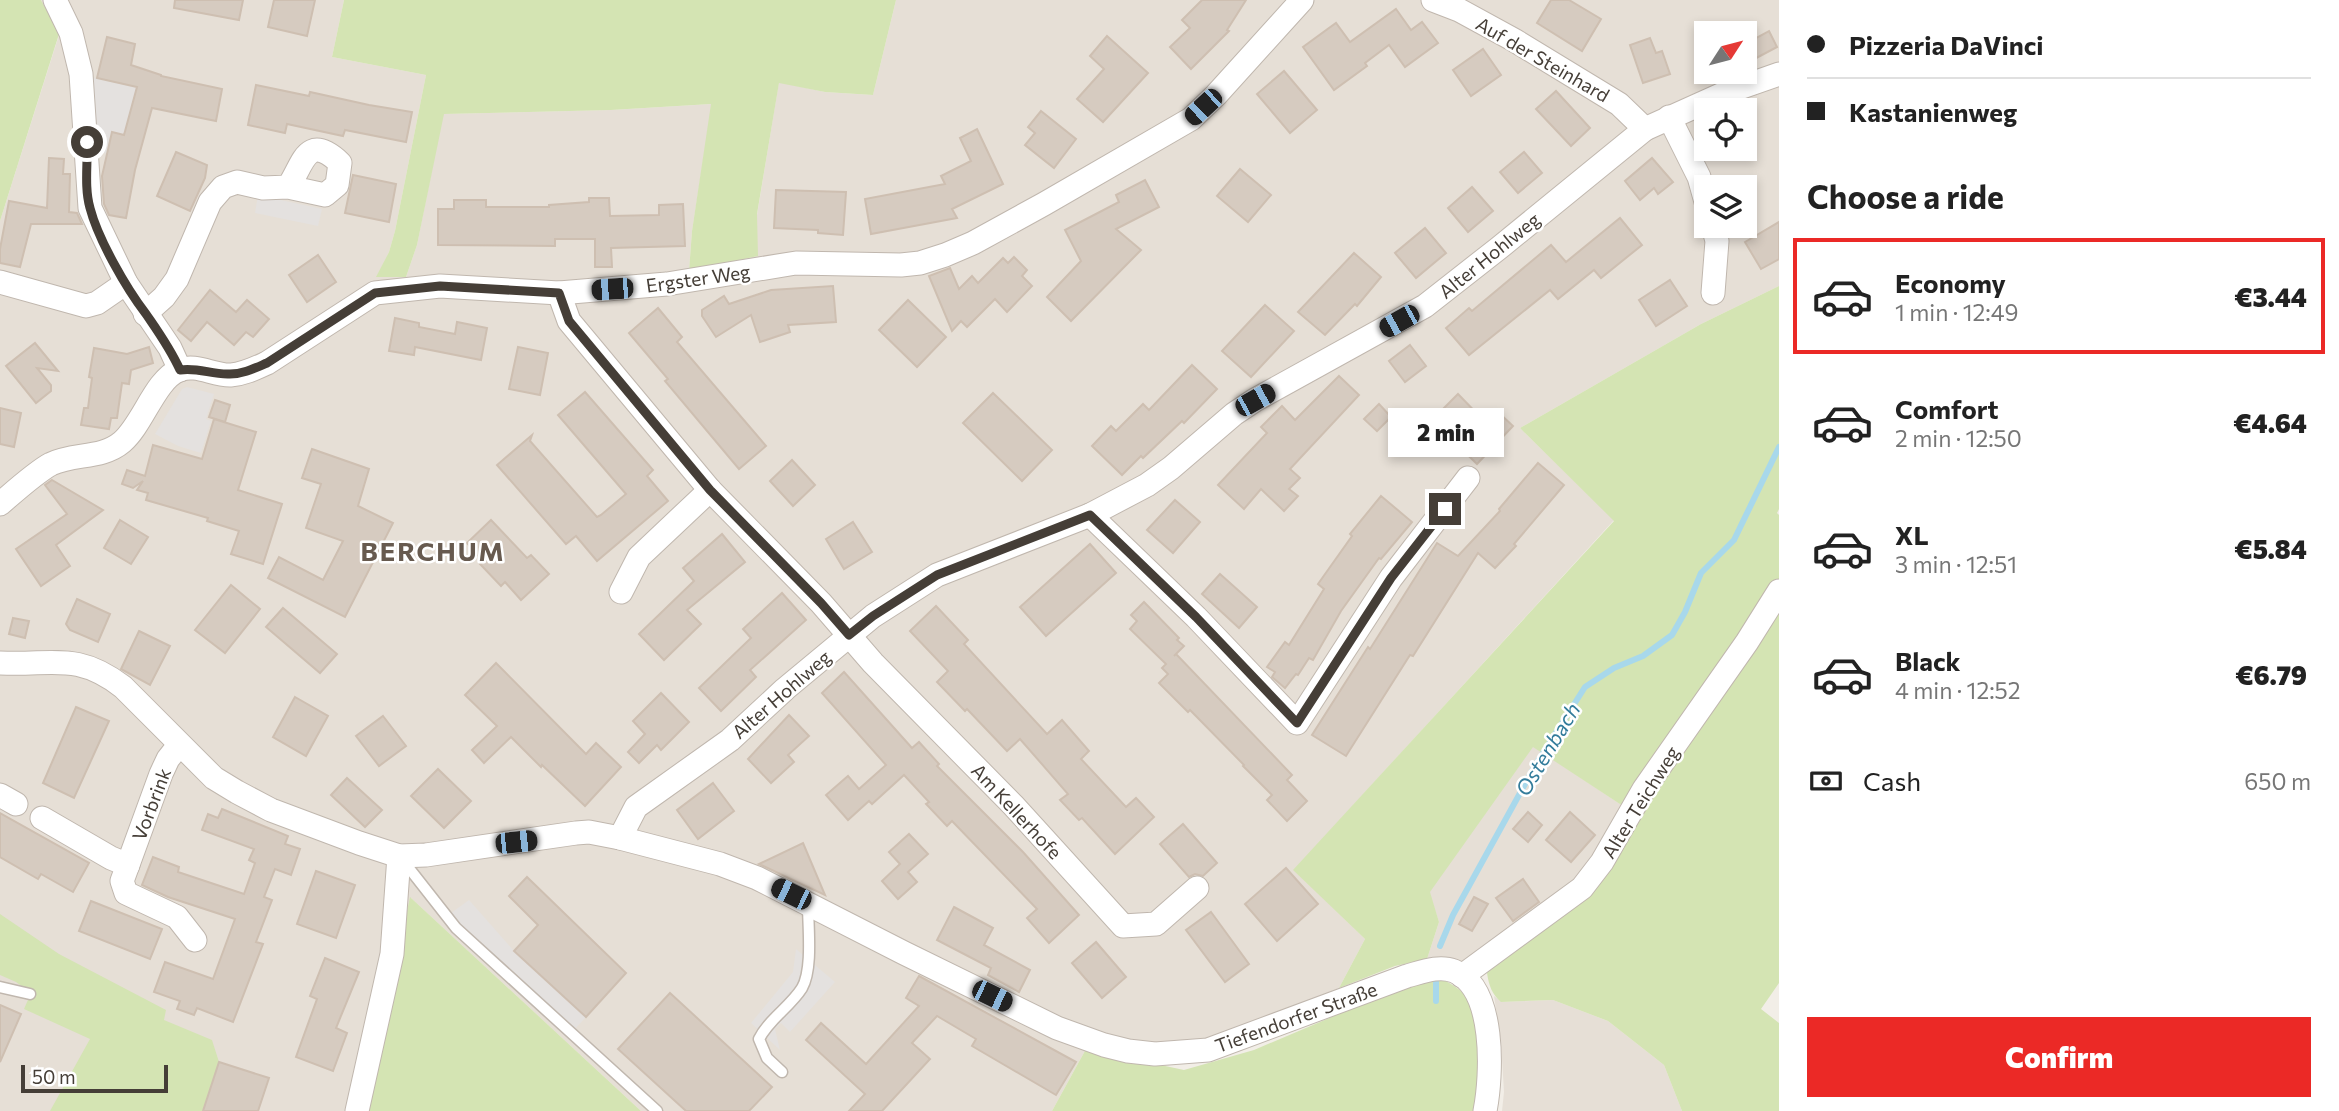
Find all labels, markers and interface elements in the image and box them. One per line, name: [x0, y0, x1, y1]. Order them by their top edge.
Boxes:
street label: Auf der Steinhard: [1472, 11, 1614, 107]
north arrow: [1694, 21, 1757, 84]
map controls: [1694, 21, 1757, 238]
text: Pizzeria DaVinci: [1849, 29, 2044, 60]
car: [1181, 85, 1226, 129]
text: Kastanienweg: [1849, 96, 2017, 127]
button: locate: [1694, 98, 1757, 161]
route start: [71, 126, 103, 158]
button: layers: [1694, 175, 1757, 238]
text: Choose a ride: [1807, 176, 2004, 216]
street label: Alter Hohlweg: [1434, 207, 1544, 303]
street label: Ergster Weg: [644, 259, 752, 297]
icon: car: [1811, 265, 1874, 328]
text: Economy: [1895, 267, 2006, 298]
car: [591, 277, 634, 301]
text: €3.44: [2234, 281, 2307, 312]
text: 1 min · 12:49: [1895, 298, 2018, 326]
car: [1376, 302, 1423, 340]
car: [1232, 381, 1279, 419]
icon: car: [1811, 391, 1874, 454]
text: Comfort: [1895, 393, 1998, 424]
callout: 2 min: [1387, 407, 1503, 456]
text: €4.64: [2233, 407, 2307, 438]
text: 2 min: [1417, 418, 1475, 446]
text: 2 min · 12:50: [1895, 424, 2022, 452]
route end: [1429, 493, 1461, 525]
icon: car: [1811, 517, 1874, 580]
text: XL: [1895, 519, 1929, 550]
text: €5.84: [2234, 533, 2307, 564]
district label: BERCHUM: [360, 535, 506, 566]
text: 3 min · 12:51: [1895, 550, 2017, 578]
icon: car: [1811, 643, 1874, 706]
street label: Alter Hohlweg: [727, 645, 835, 743]
text: Black: [1895, 645, 1961, 676]
text: €6.79: [2235, 659, 2307, 690]
text: 4 min · 12:52: [1895, 676, 2021, 704]
water label: Ostenbach: [1509, 698, 1585, 800]
street label: Alter Teichweg: [1596, 742, 1684, 862]
street label: Am Kellerhofe: [967, 759, 1067, 863]
icon: cash: [1807, 762, 1845, 800]
street label: Vorbrink: [127, 765, 175, 843]
text: Cash: [1863, 765, 1921, 796]
text: 650 m: [2244, 767, 2311, 795]
car: [495, 829, 538, 855]
car: [768, 875, 815, 913]
car: [969, 977, 1016, 1015]
street label: Tiefendorfer Straße: [1212, 977, 1380, 1057]
button: Confirm: [1807, 1017, 2311, 1097]
scale bar: [21, 1062, 168, 1094]
text: 50 m: [32, 1065, 76, 1088]

